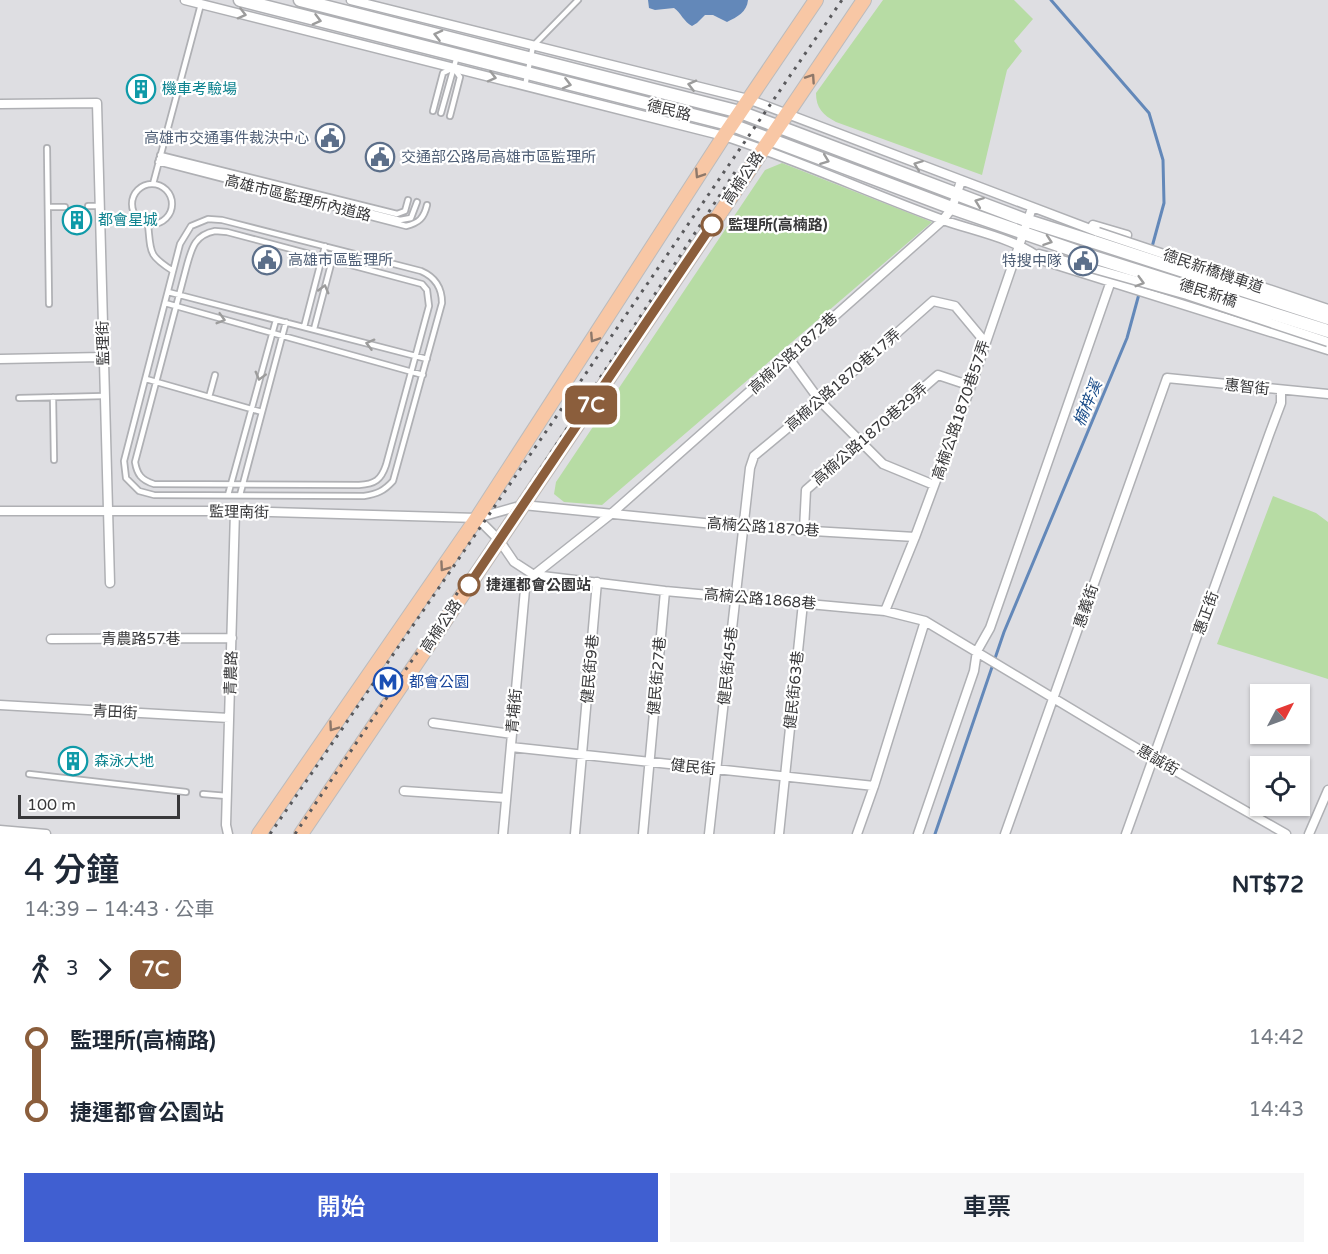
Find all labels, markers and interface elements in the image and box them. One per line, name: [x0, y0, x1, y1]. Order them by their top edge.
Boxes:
one-way arrow: [237, 7, 247, 20]
one-way arrow: [312, 13, 322, 26]
one-way arrow: [433, 30, 443, 43]
one-way arrow: [487, 70, 497, 83]
building icon: 機車考驗場: [125, 73, 157, 105]
one-way arrow: [804, 74, 815, 85]
one-way arrow: [561, 77, 571, 90]
place label: 機車考驗場: [162, 80, 237, 98]
one-way arrow: [687, 80, 697, 93]
street label: 德民路: [645, 96, 693, 124]
public building icon: 高雄市交通事件裁決中心: [314, 122, 346, 154]
place label: 高雄市交通事件裁決中心: [144, 129, 309, 147]
public building icon: 交通部公路局高雄市區監理所: [364, 141, 396, 173]
place label: 交通部公路局高雄市區監理所: [401, 148, 596, 166]
street label: 高楠公路: [719, 148, 767, 208]
one-way arrow: [819, 152, 830, 165]
one-way arrow: [914, 159, 924, 172]
one-way arrow: [695, 168, 707, 178]
street label: 高雄市區監理所內道路: [223, 171, 373, 225]
one-way arrow: [975, 197, 986, 209]
building icon: 都會星城: [61, 204, 93, 236]
place label: 都會星城: [98, 211, 158, 229]
marker: 監理所(高楠路): [701, 214, 723, 236]
place label: 監理所(高楠路): [728, 216, 828, 234]
one-way arrow: [1042, 234, 1053, 246]
public building icon: 高雄市區監理所: [251, 244, 283, 276]
public building icon: 特搜中隊: [1067, 245, 1099, 277]
street label: 德民新橋機車道: [1160, 245, 1266, 297]
place label: 高雄市區監理所: [288, 251, 393, 269]
place label: 特搜中隊: [1002, 252, 1062, 270]
one-way arrow: [1134, 275, 1145, 287]
street label: 德民新橋: [1177, 275, 1239, 311]
one-way arrow: [317, 284, 330, 294]
street label: 高楠公路1872巷: [745, 309, 841, 397]
one-way arrow: [216, 311, 226, 324]
street label: 監理街: [94, 320, 112, 366]
street label: 高楠公路1870巷17弄: [782, 325, 904, 435]
one-way arrow: [589, 332, 601, 342]
street label: 高楠公路1870巷57弄: [929, 338, 993, 482]
one-way arrow: [366, 339, 376, 351]
one-way arrow: [255, 370, 267, 381]
water label: 楠梓溪: [1069, 376, 1107, 429]
street label: 惠智街: [1224, 376, 1270, 398]
street label: 高楠公路1870巷29弄: [809, 379, 931, 489]
line badge: 7C: [564, 386, 618, 424]
text: 7C: [577, 393, 605, 418]
street label: 監理南街: [209, 502, 269, 522]
street label: 高楠公路1870巷: [706, 514, 820, 540]
one-way arrow: [440, 560, 451, 571]
marker: 捷運都會公園站: [458, 574, 480, 596]
place label: 捷運都會公園站: [486, 576, 591, 594]
street label: 惠義街: [1070, 582, 1102, 630]
street label: 高楠公路1868巷: [703, 585, 817, 613]
street label: 惠正街: [1190, 589, 1222, 637]
street label: 高楠公路: [417, 596, 465, 656]
street label: 健民街45巷: [715, 626, 741, 706]
street label: 青農路57巷: [102, 630, 180, 648]
street label: 健民街9巷: [578, 634, 602, 704]
street label: 健民街27巷: [645, 636, 669, 716]
street label: 青農路: [221, 650, 241, 696]
street label: 健民街63巷: [781, 650, 807, 730]
metro station icon: 都會公園: [372, 666, 404, 698]
place label: 都會公園: [409, 673, 469, 691]
north arrow: [1250, 684, 1310, 744]
map controls: [1250, 684, 1310, 816]
street label: 青埔街: [503, 688, 525, 734]
street label: 青田街: [92, 702, 138, 722]
one-way arrow: [329, 720, 340, 731]
street label: 惠誠街: [1134, 741, 1182, 779]
building icon: 森泳大地: [57, 745, 89, 777]
place label: 森泳大地: [94, 752, 154, 770]
street label: 健民街: [670, 756, 716, 778]
button: locate: [1250, 756, 1310, 816]
scale bar: [18, 792, 180, 820]
text: 100 m: [27, 795, 76, 815]
text: 4 分鐘: [24, 851, 119, 890]
text: NT$72: [1232, 872, 1304, 898]
text: 14:39 – 14:43 · 公車: [24, 898, 215, 922]
icon: walk: [24, 953, 57, 986]
icon: forward: [88, 953, 121, 986]
text: 3: [66, 957, 79, 981]
text: 7C: [142, 957, 169, 982]
text: 14:42: [1249, 1026, 1304, 1050]
text: 監理所(高楠路): [70, 1028, 216, 1054]
text: 14:43: [1249, 1098, 1304, 1122]
text: 捷運都會公園站: [70, 1100, 224, 1126]
button: 開始: [24, 1173, 658, 1242]
button: 車票: [670, 1173, 1304, 1242]

